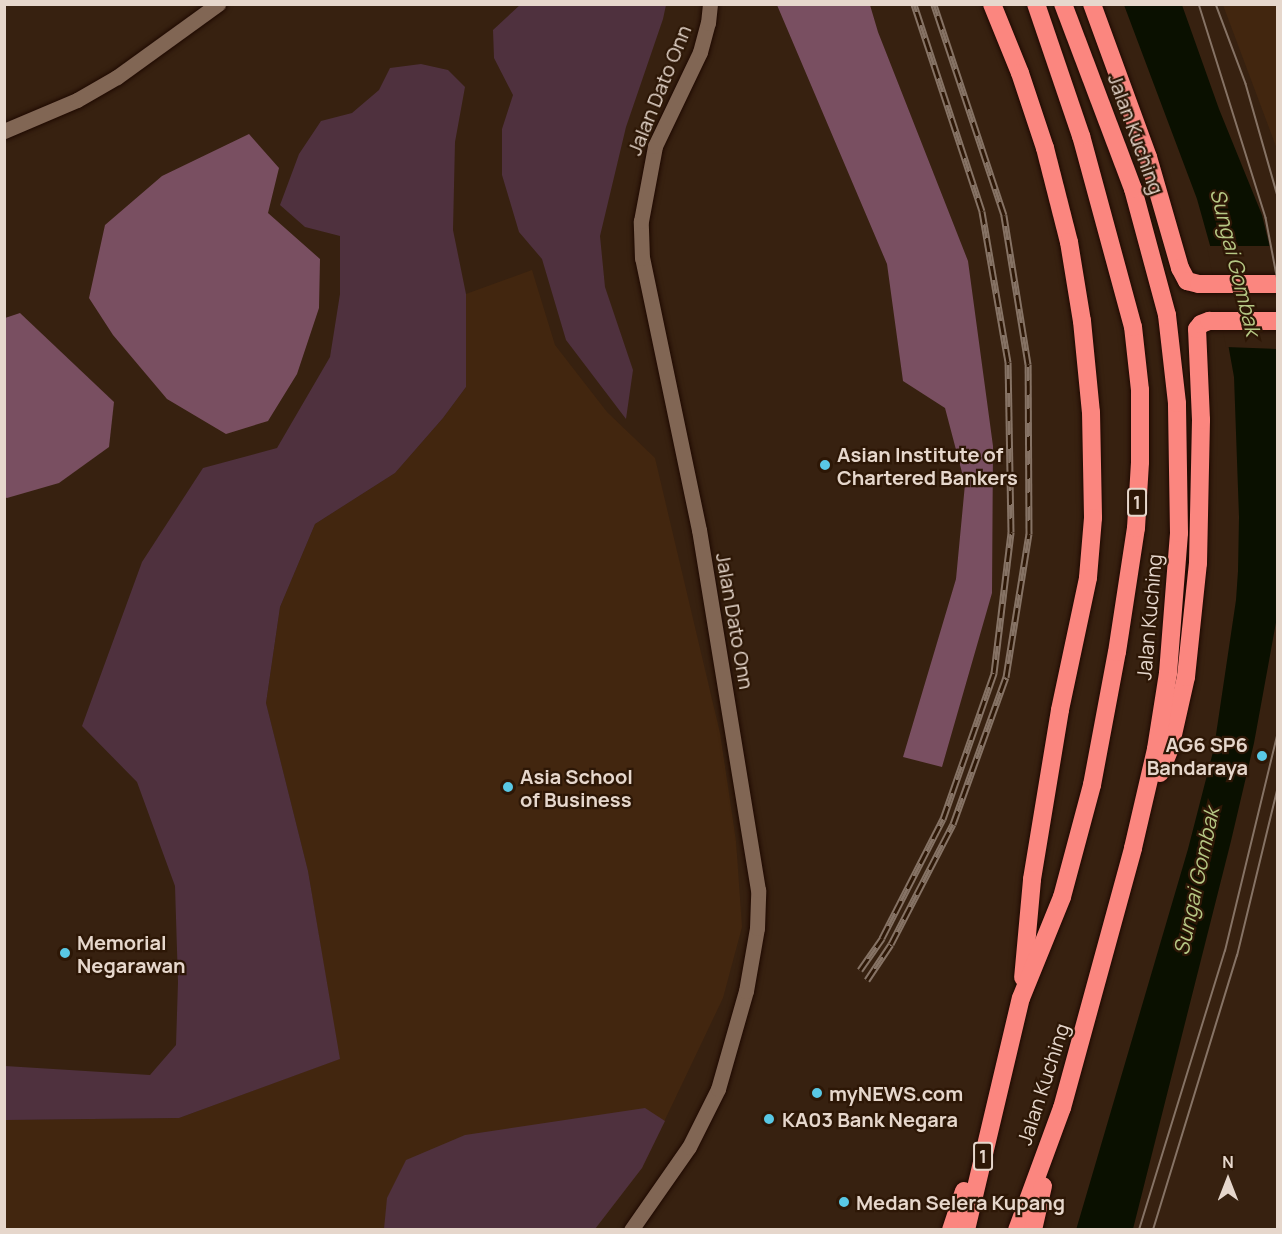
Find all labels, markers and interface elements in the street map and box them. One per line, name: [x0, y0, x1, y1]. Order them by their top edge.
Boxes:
street label: Jalan Dato Onn: [622, 21, 696, 159]
street label: Jalan Kuching: [1103, 70, 1169, 198]
water label: Sungai Gombak: [1206, 186, 1266, 338]
place label: Asian Institute of Chartered Bankers: [837, 442, 1018, 489]
marker: Asian Institute of Chartered Bankers: [818, 458, 832, 472]
road number: 1: [1126, 487, 1148, 517]
street label: Jalan Dato Onn: [711, 551, 759, 691]
street label: Jalan Kuching: [1132, 553, 1166, 681]
place label: AG6 SP6 Bandaraya: [1147, 732, 1248, 779]
marker: AG6 SP6 Bandaraya: [1253, 747, 1271, 765]
place label: Asia School of Business: [520, 764, 633, 811]
marker: Asia School of Business: [501, 780, 515, 794]
water label: Sungai Gombak: [1168, 805, 1224, 957]
place label: Memorial Negarawan: [77, 930, 186, 977]
marker: Memorial Negarawan: [58, 946, 72, 960]
street label: Jalan Kuching: [1012, 1020, 1074, 1148]
place label: myNEWS.com: [829, 1081, 963, 1105]
marker: myNEWS.com: [810, 1086, 824, 1100]
place label: KA03 Bank Negara: [782, 1107, 958, 1131]
marker: KA03 Bank Negara: [760, 1110, 778, 1128]
road number: 1: [972, 1141, 994, 1171]
north arrow: [1198, 1150, 1258, 1210]
text: N: [1222, 1151, 1234, 1173]
place label: Medan Selera Kupang: [856, 1190, 1065, 1214]
marker: Medan Selera Kupang: [837, 1195, 851, 1209]

